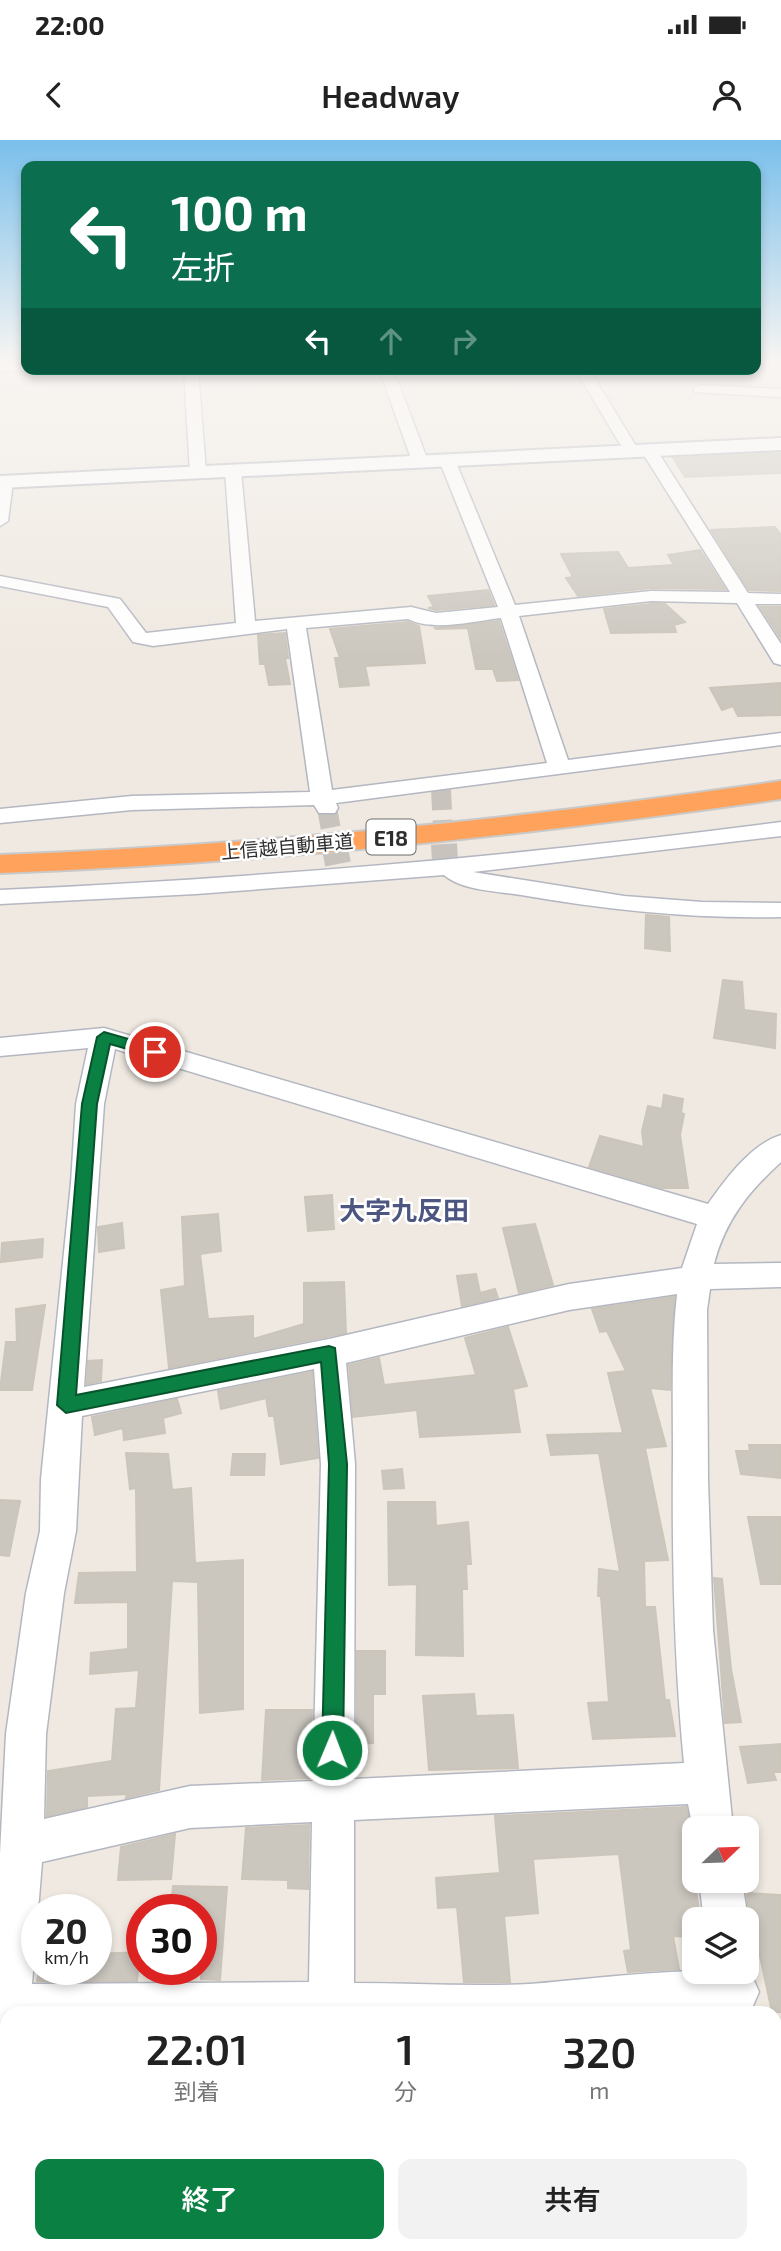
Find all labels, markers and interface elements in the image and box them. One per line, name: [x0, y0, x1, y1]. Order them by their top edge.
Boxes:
text: 22:00: [35, 9, 105, 40]
icon: back: [35, 76, 73, 114]
text: Headway: [321, 76, 460, 114]
icon: person: [708, 76, 746, 114]
text: 100 m: [171, 182, 308, 241]
icon: left: [56, 189, 147, 280]
text: 左折: [171, 247, 235, 285]
icon: left: [299, 322, 337, 360]
icon: ahead: [372, 322, 410, 360]
icon: right: [445, 322, 483, 360]
road number: E18: [366, 820, 416, 854]
street label: 上信越自動車道: [220, 829, 354, 863]
pin: [125, 1022, 185, 1082]
icon: arrive: [136, 1033, 174, 1071]
district label: 大字九反田: [339, 1194, 469, 1225]
position arrow: [295, 1713, 369, 1787]
north arrow: [682, 1816, 760, 1894]
map controls: [682, 1816, 759, 1984]
speed limit sign: 30: [126, 1894, 217, 1985]
button: layers: [682, 1907, 759, 1984]
text: 20: [45, 1909, 88, 1951]
text: km/h: [44, 1946, 89, 1968]
text: 22:01: [146, 2023, 248, 2073]
text: 1: [396, 2023, 414, 2073]
text: 320: [563, 2026, 636, 2076]
text: m: [589, 2076, 609, 2104]
text: 到着: [174, 2077, 220, 2105]
text: 分: [394, 2077, 417, 2105]
button: 終了: [35, 2159, 384, 2239]
button: 共有: [398, 2159, 747, 2239]

